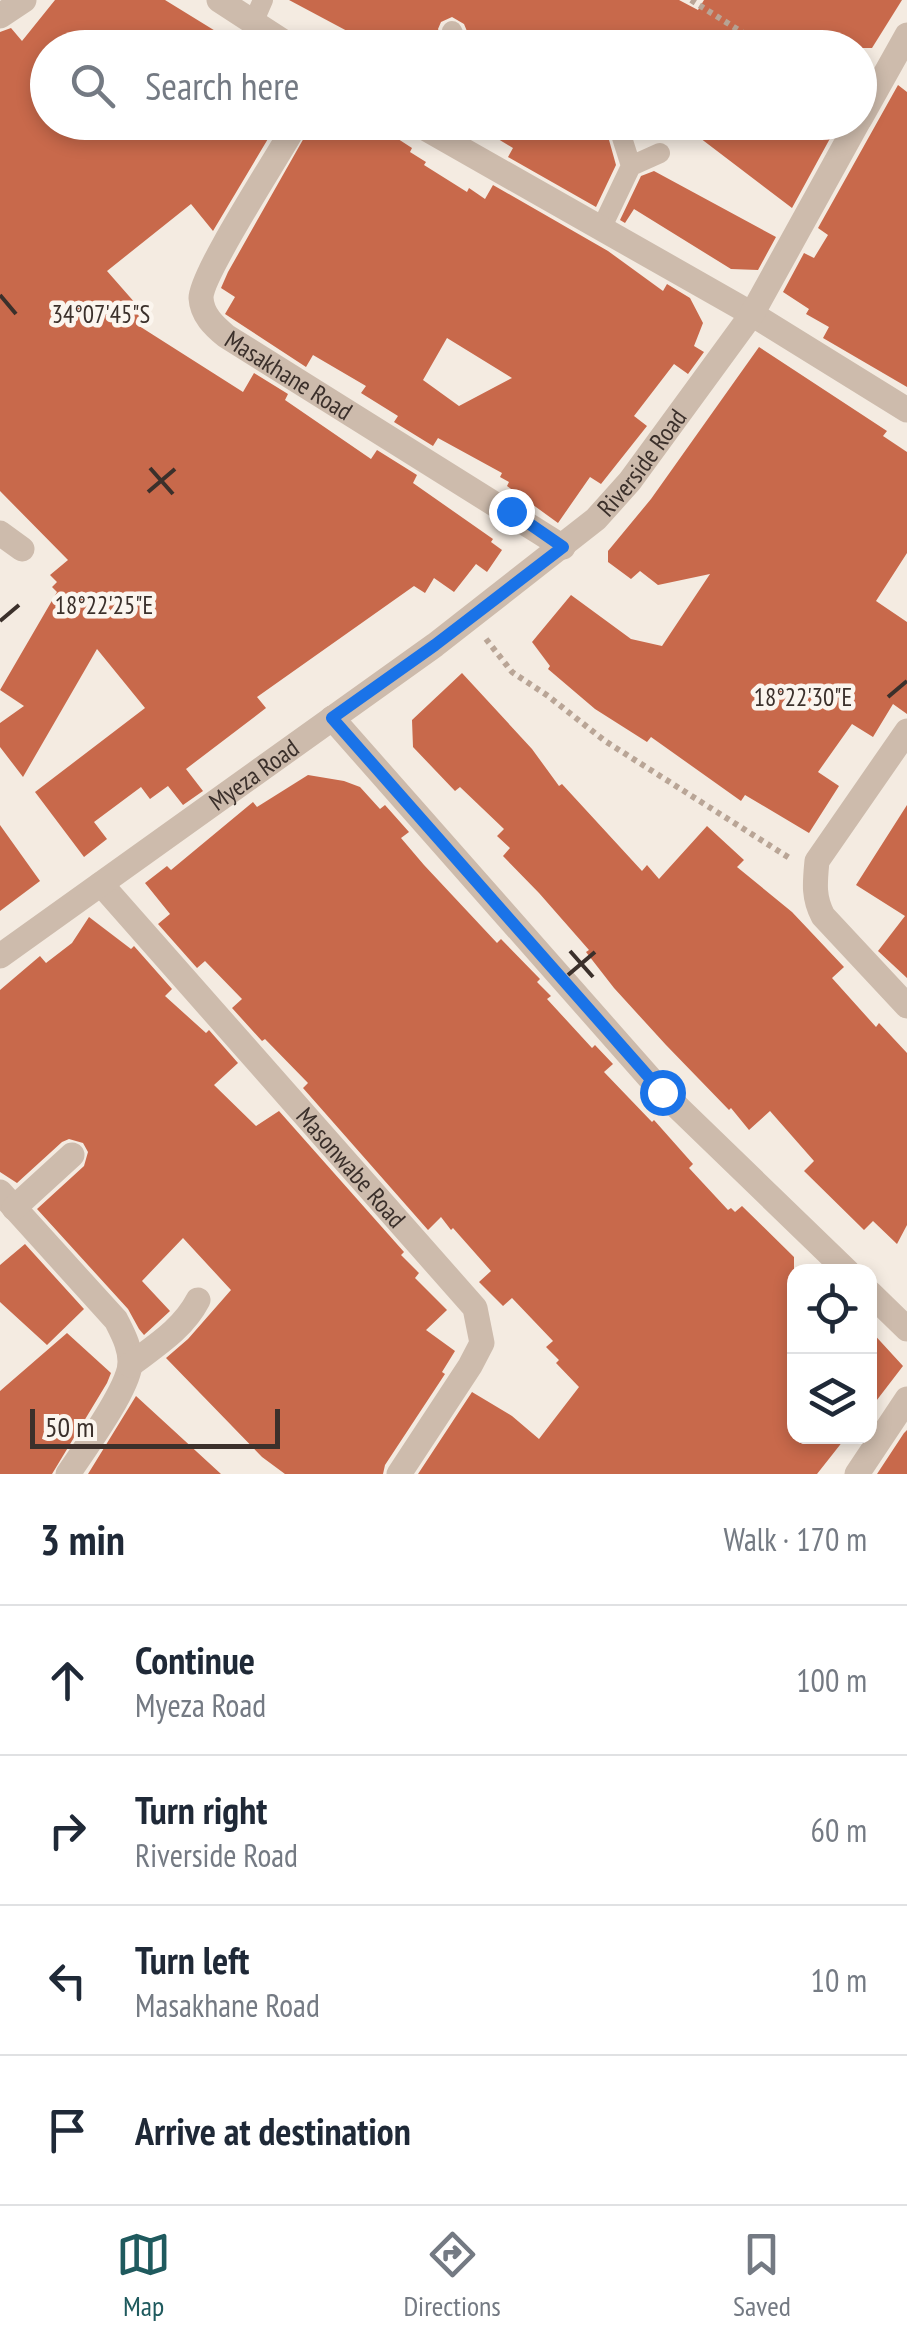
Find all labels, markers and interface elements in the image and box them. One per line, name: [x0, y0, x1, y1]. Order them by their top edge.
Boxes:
search box: [30, 30, 877, 140]
icon: search: [65, 58, 120, 113]
text: Search here: [145, 61, 299, 110]
text: 34°07'45"S: [52, 298, 150, 330]
street label: Masakhane Road: [219, 323, 358, 427]
street label: Riverside Road: [590, 403, 693, 523]
route end: [489, 489, 535, 535]
text: 18°22'25"E: [55, 589, 153, 621]
text: 18°22'30"E: [754, 681, 852, 713]
street label: Myeza Road: [203, 732, 305, 817]
route start: [640, 1070, 686, 1116]
street label: Masonwabe Road: [289, 1101, 413, 1234]
map controls: [787, 1264, 877, 1444]
button: locate: [787, 1264, 877, 1354]
button: layers: [787, 1354, 877, 1444]
scale bar: [30, 1404, 280, 1448]
text: 50 m: [45, 1408, 94, 1445]
text: 3 min: [40, 1512, 125, 1567]
text: Walk · 170 m: [723, 1518, 867, 1560]
text: Continue: [135, 1635, 255, 1684]
icon: ahead: [40, 1653, 95, 1708]
text: 100 m: [796, 1659, 867, 1701]
text: Myeza Road: [135, 1684, 266, 1726]
text: Turn right: [135, 1785, 267, 1834]
icon: right: [40, 1803, 95, 1858]
text: 60 m: [811, 1809, 867, 1851]
text: Riverside Road: [135, 1834, 298, 1876]
text: Turn left: [135, 1935, 249, 1984]
icon: left: [40, 1953, 95, 2008]
text: 10 m: [811, 1959, 867, 2001]
text: Masakhane Road: [135, 1984, 320, 2026]
icon: arrive: [40, 2103, 95, 2158]
text: Arrive at destination: [135, 2106, 411, 2155]
tab: Map: [116, 2227, 171, 2324]
tab: Directions: [403, 2227, 501, 2324]
tab: Saved: [733, 2227, 791, 2324]

